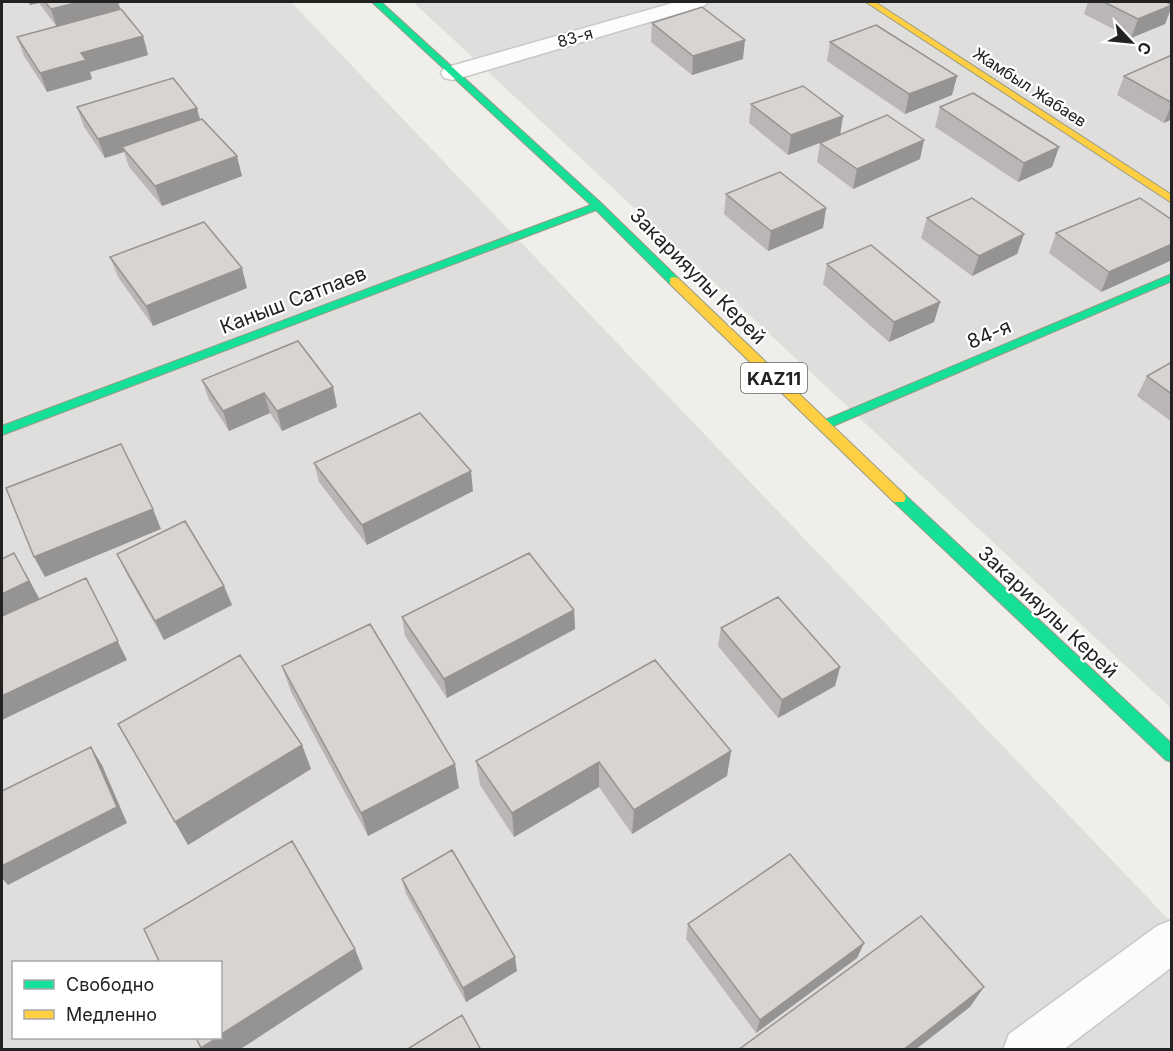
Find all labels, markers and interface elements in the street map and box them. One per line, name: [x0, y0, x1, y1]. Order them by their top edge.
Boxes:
north arrow: [1101, 12, 1161, 72]
street label: 83-я: [555, 22, 595, 52]
text: С: [1133, 39, 1156, 58]
street label: Жамбыл Жабаев: [970, 43, 1090, 131]
street label: Закарияулы Керей: [625, 203, 771, 349]
street label: Каныш Сатпаев: [216, 261, 370, 339]
street label: 84-я: [963, 314, 1015, 354]
road number: KAZ11: [741, 363, 807, 393]
street label: Закарияулы Керей: [973, 541, 1123, 683]
legend: [12, 961, 222, 1039]
text: Свободно: [66, 974, 154, 995]
text: Медленно: [66, 1004, 157, 1025]

